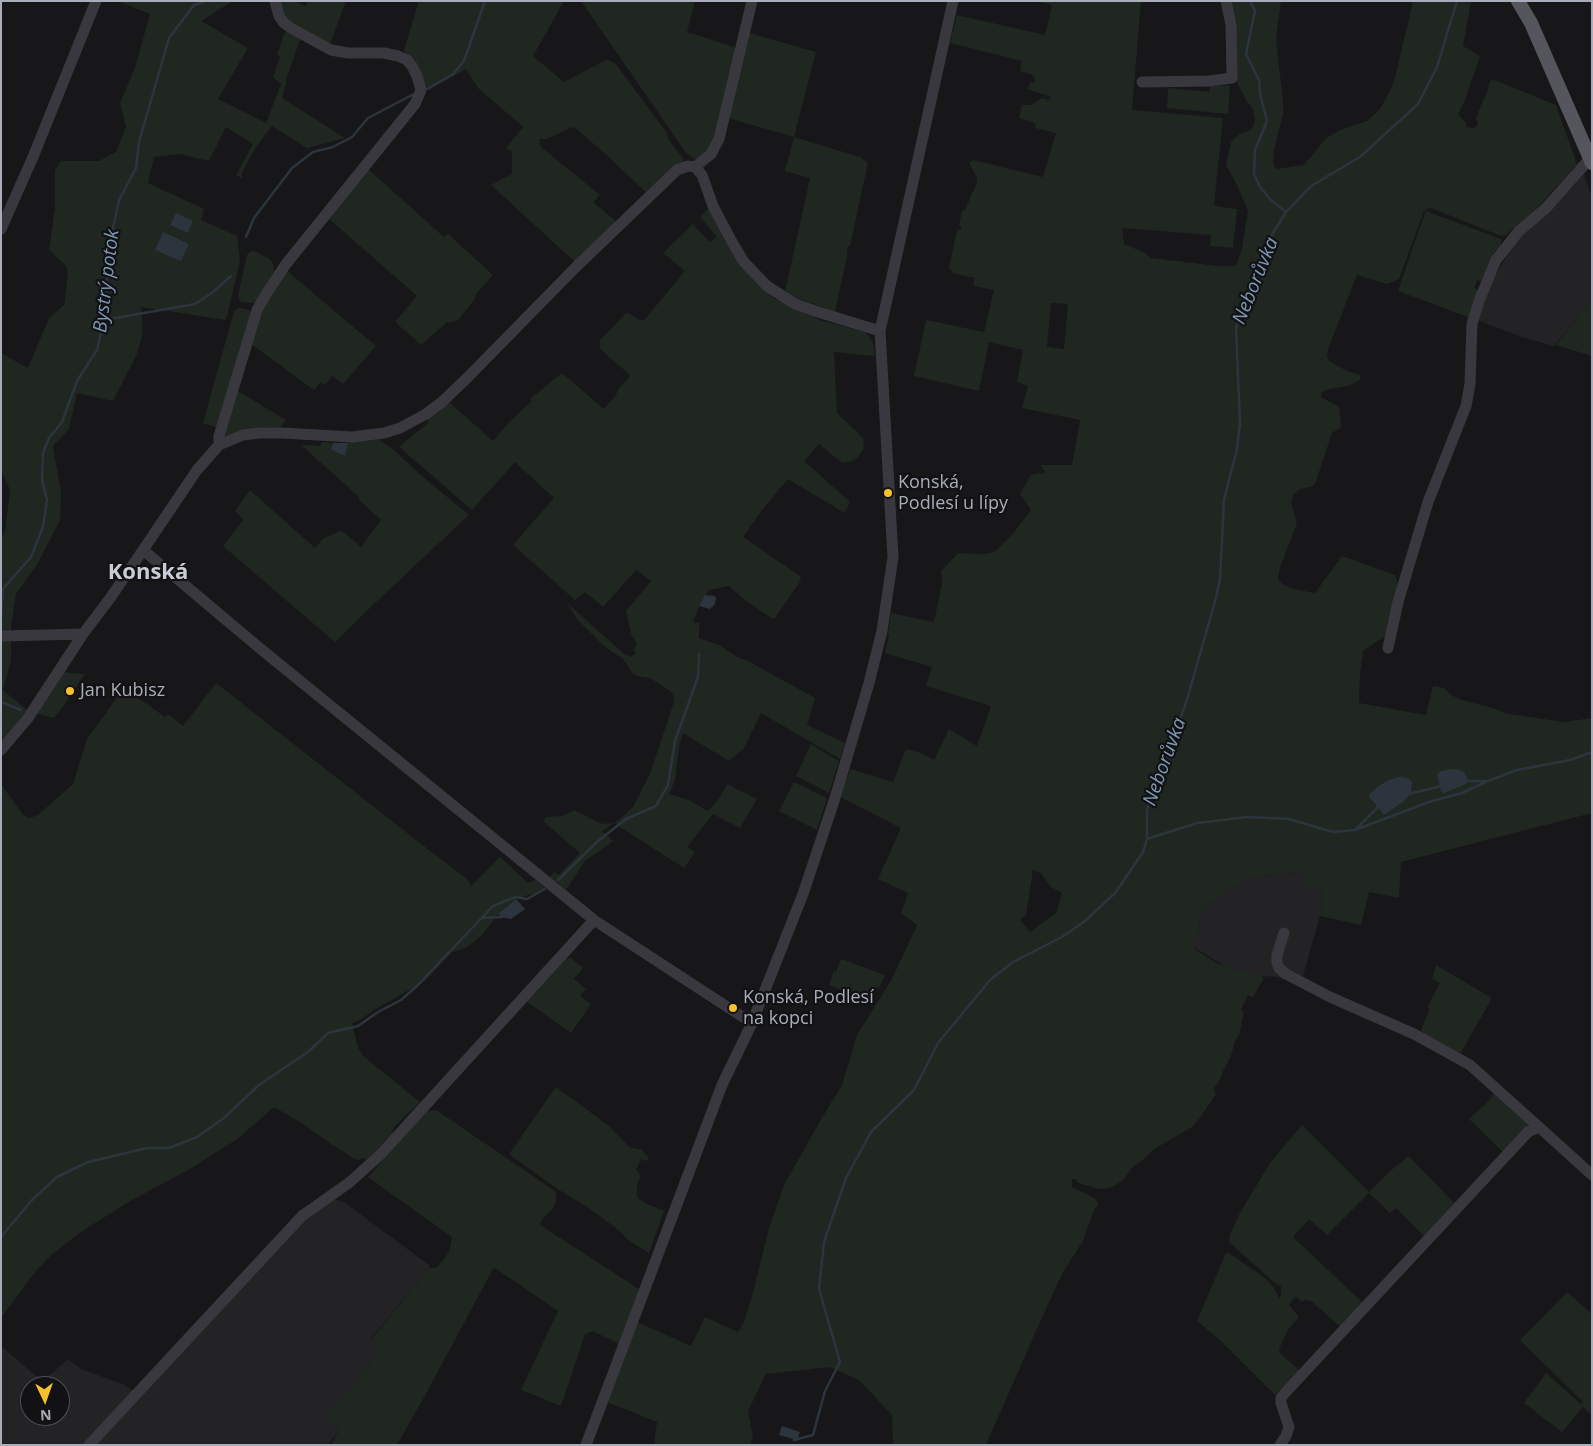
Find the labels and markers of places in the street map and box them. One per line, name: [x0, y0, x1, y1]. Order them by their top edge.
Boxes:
place label: Konská, Podlesí u lípy: [898, 472, 1008, 514]
marker: Konská, Podlesí u lípy: [882, 487, 894, 499]
place label: Jan Kubisz: [80, 680, 165, 702]
marker: Jan Kubisz: [64, 685, 76, 697]
place label: Konská, Podlesí na kopci: [743, 987, 874, 1030]
marker: Konská, Podlesí na kopci: [727, 1002, 739, 1014]

